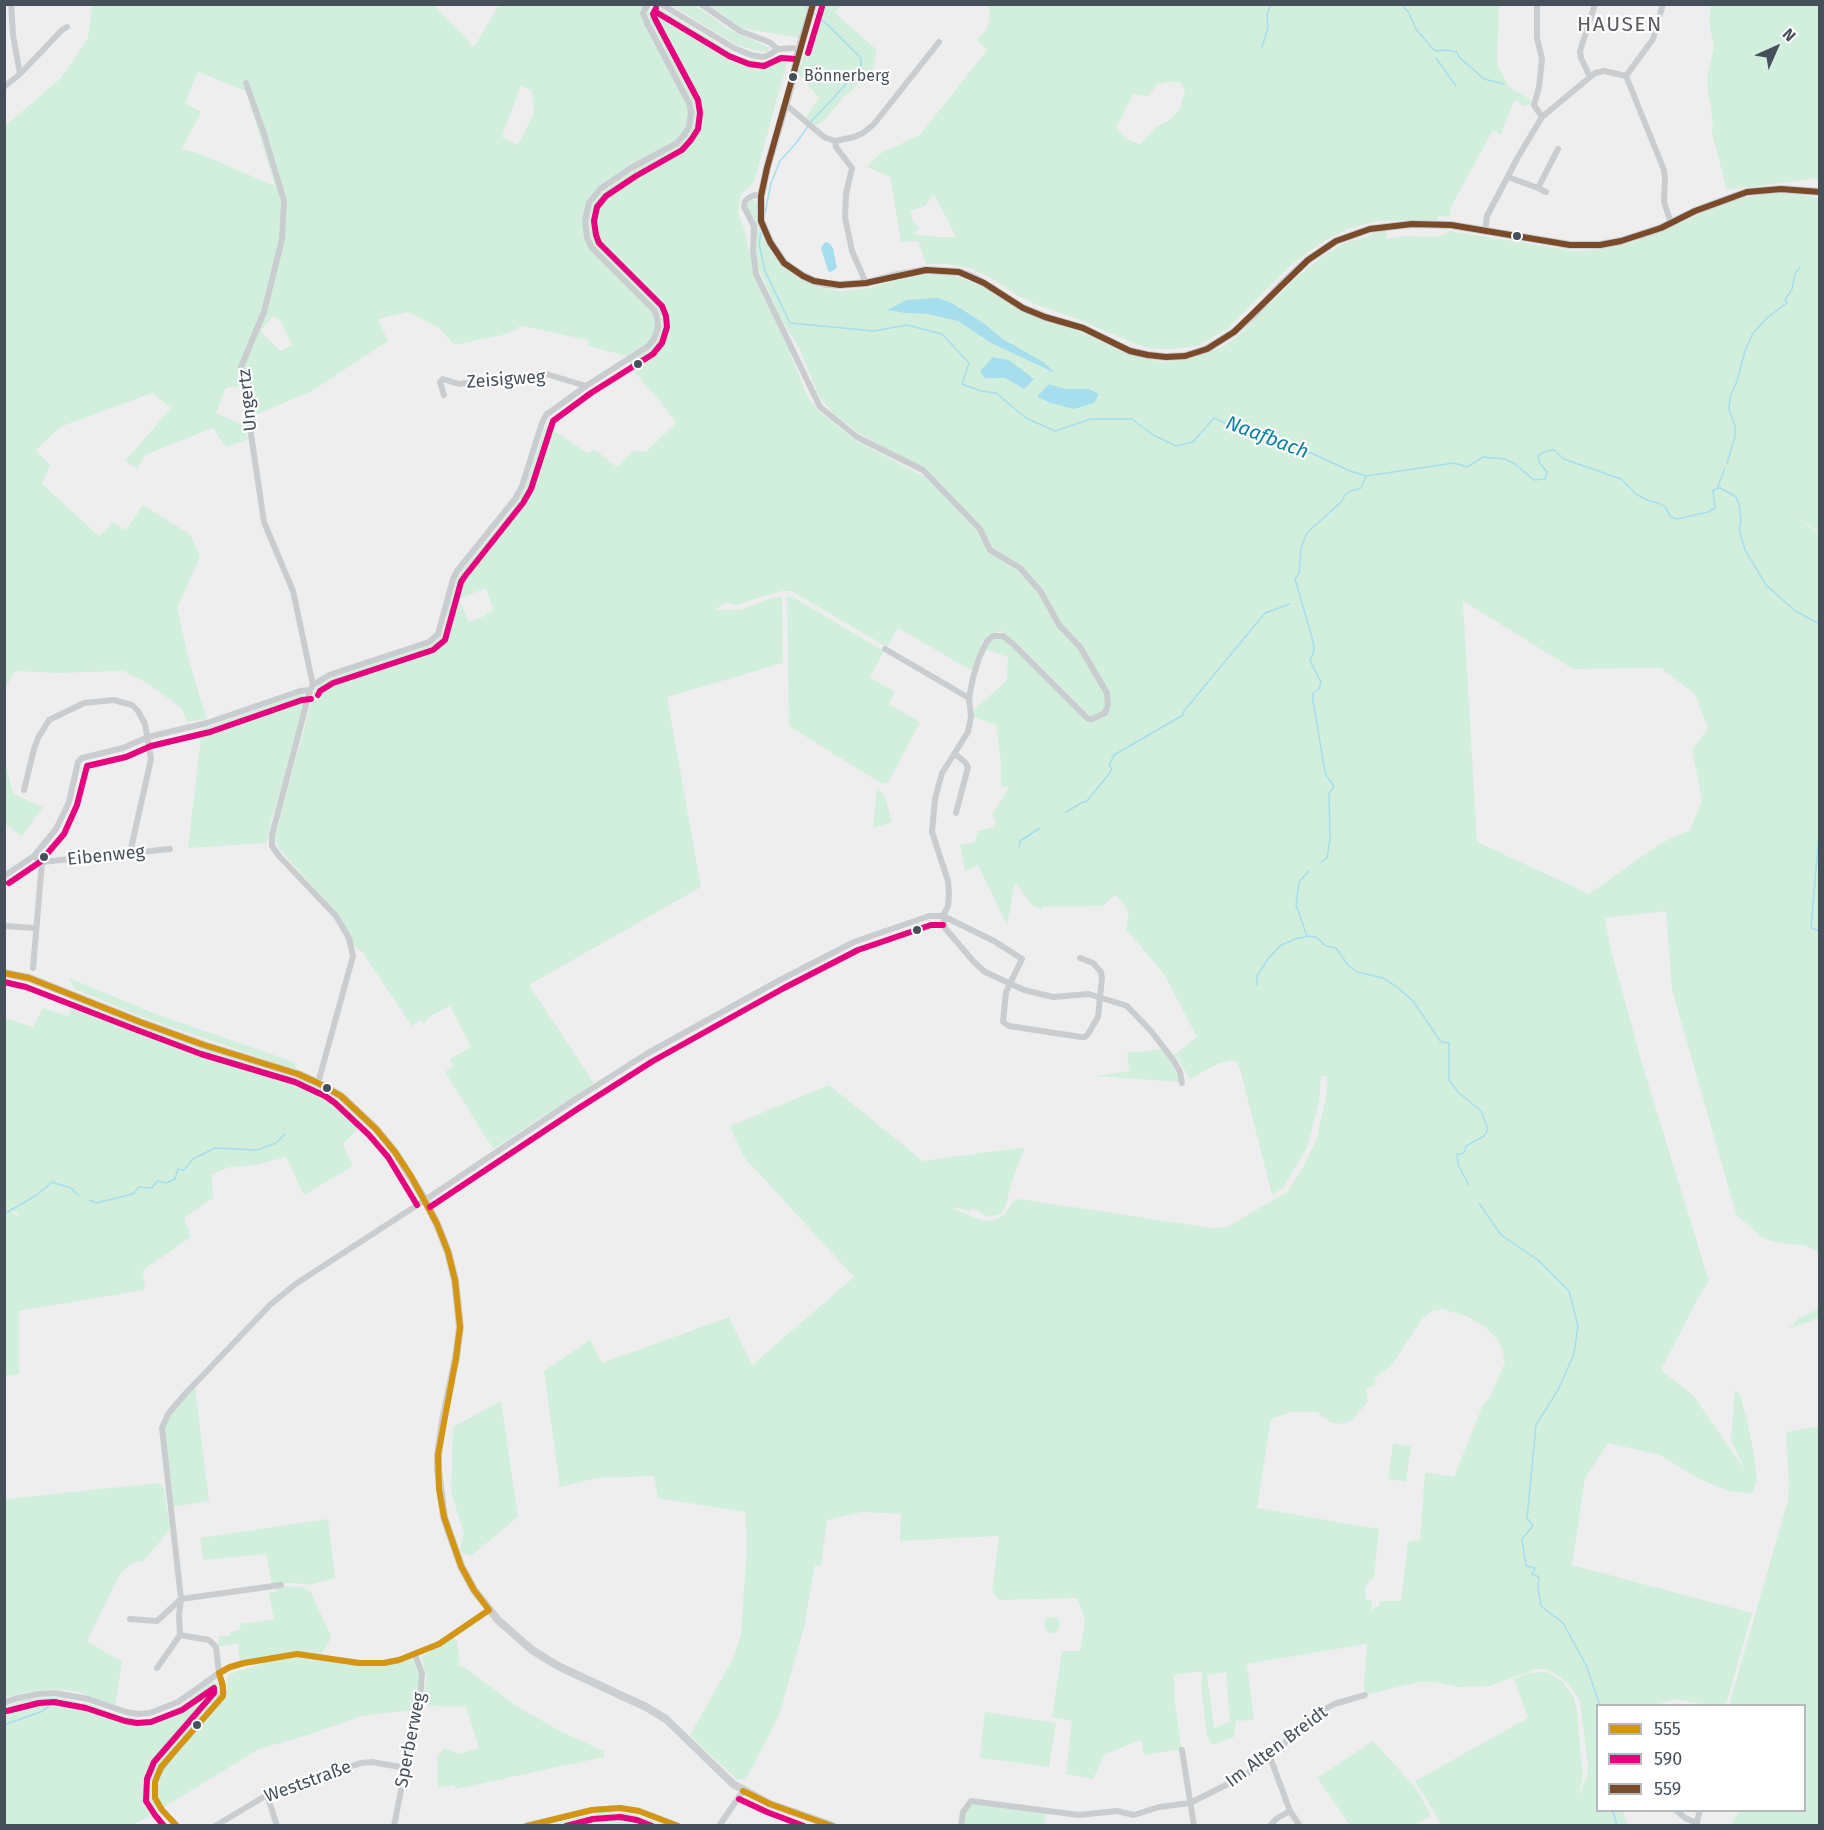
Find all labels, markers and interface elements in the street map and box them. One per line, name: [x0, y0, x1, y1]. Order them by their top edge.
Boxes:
district label: HAUSEN: [1577, 12, 1663, 38]
north arrow: [1746, 18, 1806, 78]
text: N: [1779, 24, 1800, 45]
place label: Bönnerberg: [804, 67, 889, 87]
marker: Bönnerberg: [787, 71, 799, 83]
unlabelled marker: [1511, 230, 1523, 242]
unlabelled marker: [632, 358, 644, 370]
street label: Zeisigweg: [466, 366, 546, 394]
street label: Ungertz: [234, 368, 262, 432]
water label: Naafbach: [1222, 411, 1312, 465]
street label: Eibenweg: [66, 841, 146, 871]
unlabelled marker: [38, 851, 50, 863]
unlabelled marker: [911, 924, 923, 936]
unlabelled marker: [321, 1082, 333, 1094]
street label: Sperberweg: [391, 1690, 431, 1790]
street label: Im Alten Breidt: [1222, 1702, 1332, 1792]
legend: [1596, 1704, 1806, 1812]
text: 555: [1654, 1718, 1681, 1740]
unlabelled marker: [191, 1719, 203, 1731]
text: 590: [1654, 1748, 1682, 1770]
street label: Weststraße: [262, 1756, 354, 1808]
text: 559: [1654, 1778, 1681, 1800]

